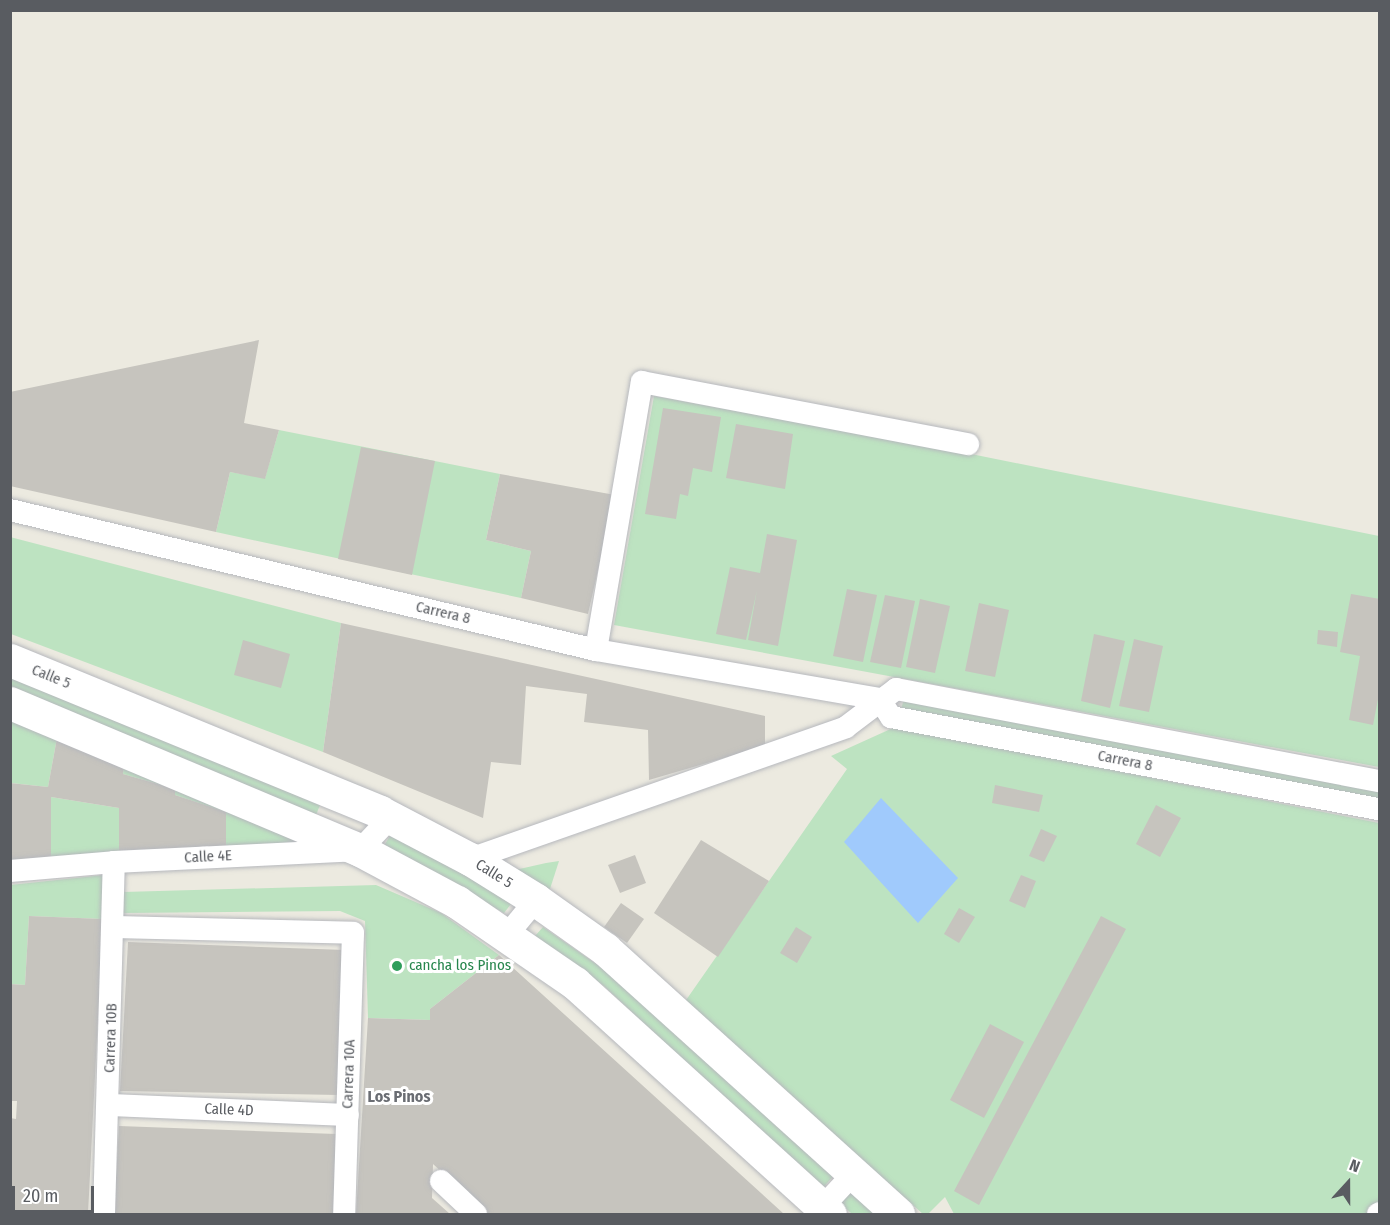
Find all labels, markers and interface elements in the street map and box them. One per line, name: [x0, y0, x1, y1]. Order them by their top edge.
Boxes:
street label: Carrera 8: [414, 598, 472, 628]
street label: Calle 5: [29, 661, 73, 693]
street label: Carrera 8: [1096, 747, 1154, 775]
street label: Calle 4E: [184, 847, 232, 867]
street label: Calle 5: [472, 856, 516, 892]
place label: cancha los Pinos: [409, 957, 511, 975]
marker: cancha los Pinos: [390, 959, 404, 973]
street label: Carrera 10B: [101, 1003, 121, 1073]
street label: Carrera 10A: [339, 1039, 359, 1109]
district label: Los Pinos: [368, 1087, 430, 1107]
street label: Calle 4D: [204, 1100, 254, 1120]
north arrow: [1318, 1153, 1378, 1213]
text: N: [1347, 1155, 1363, 1176]
scale bar: [15, 1174, 98, 1212]
text: 20 m: [23, 1185, 58, 1207]

